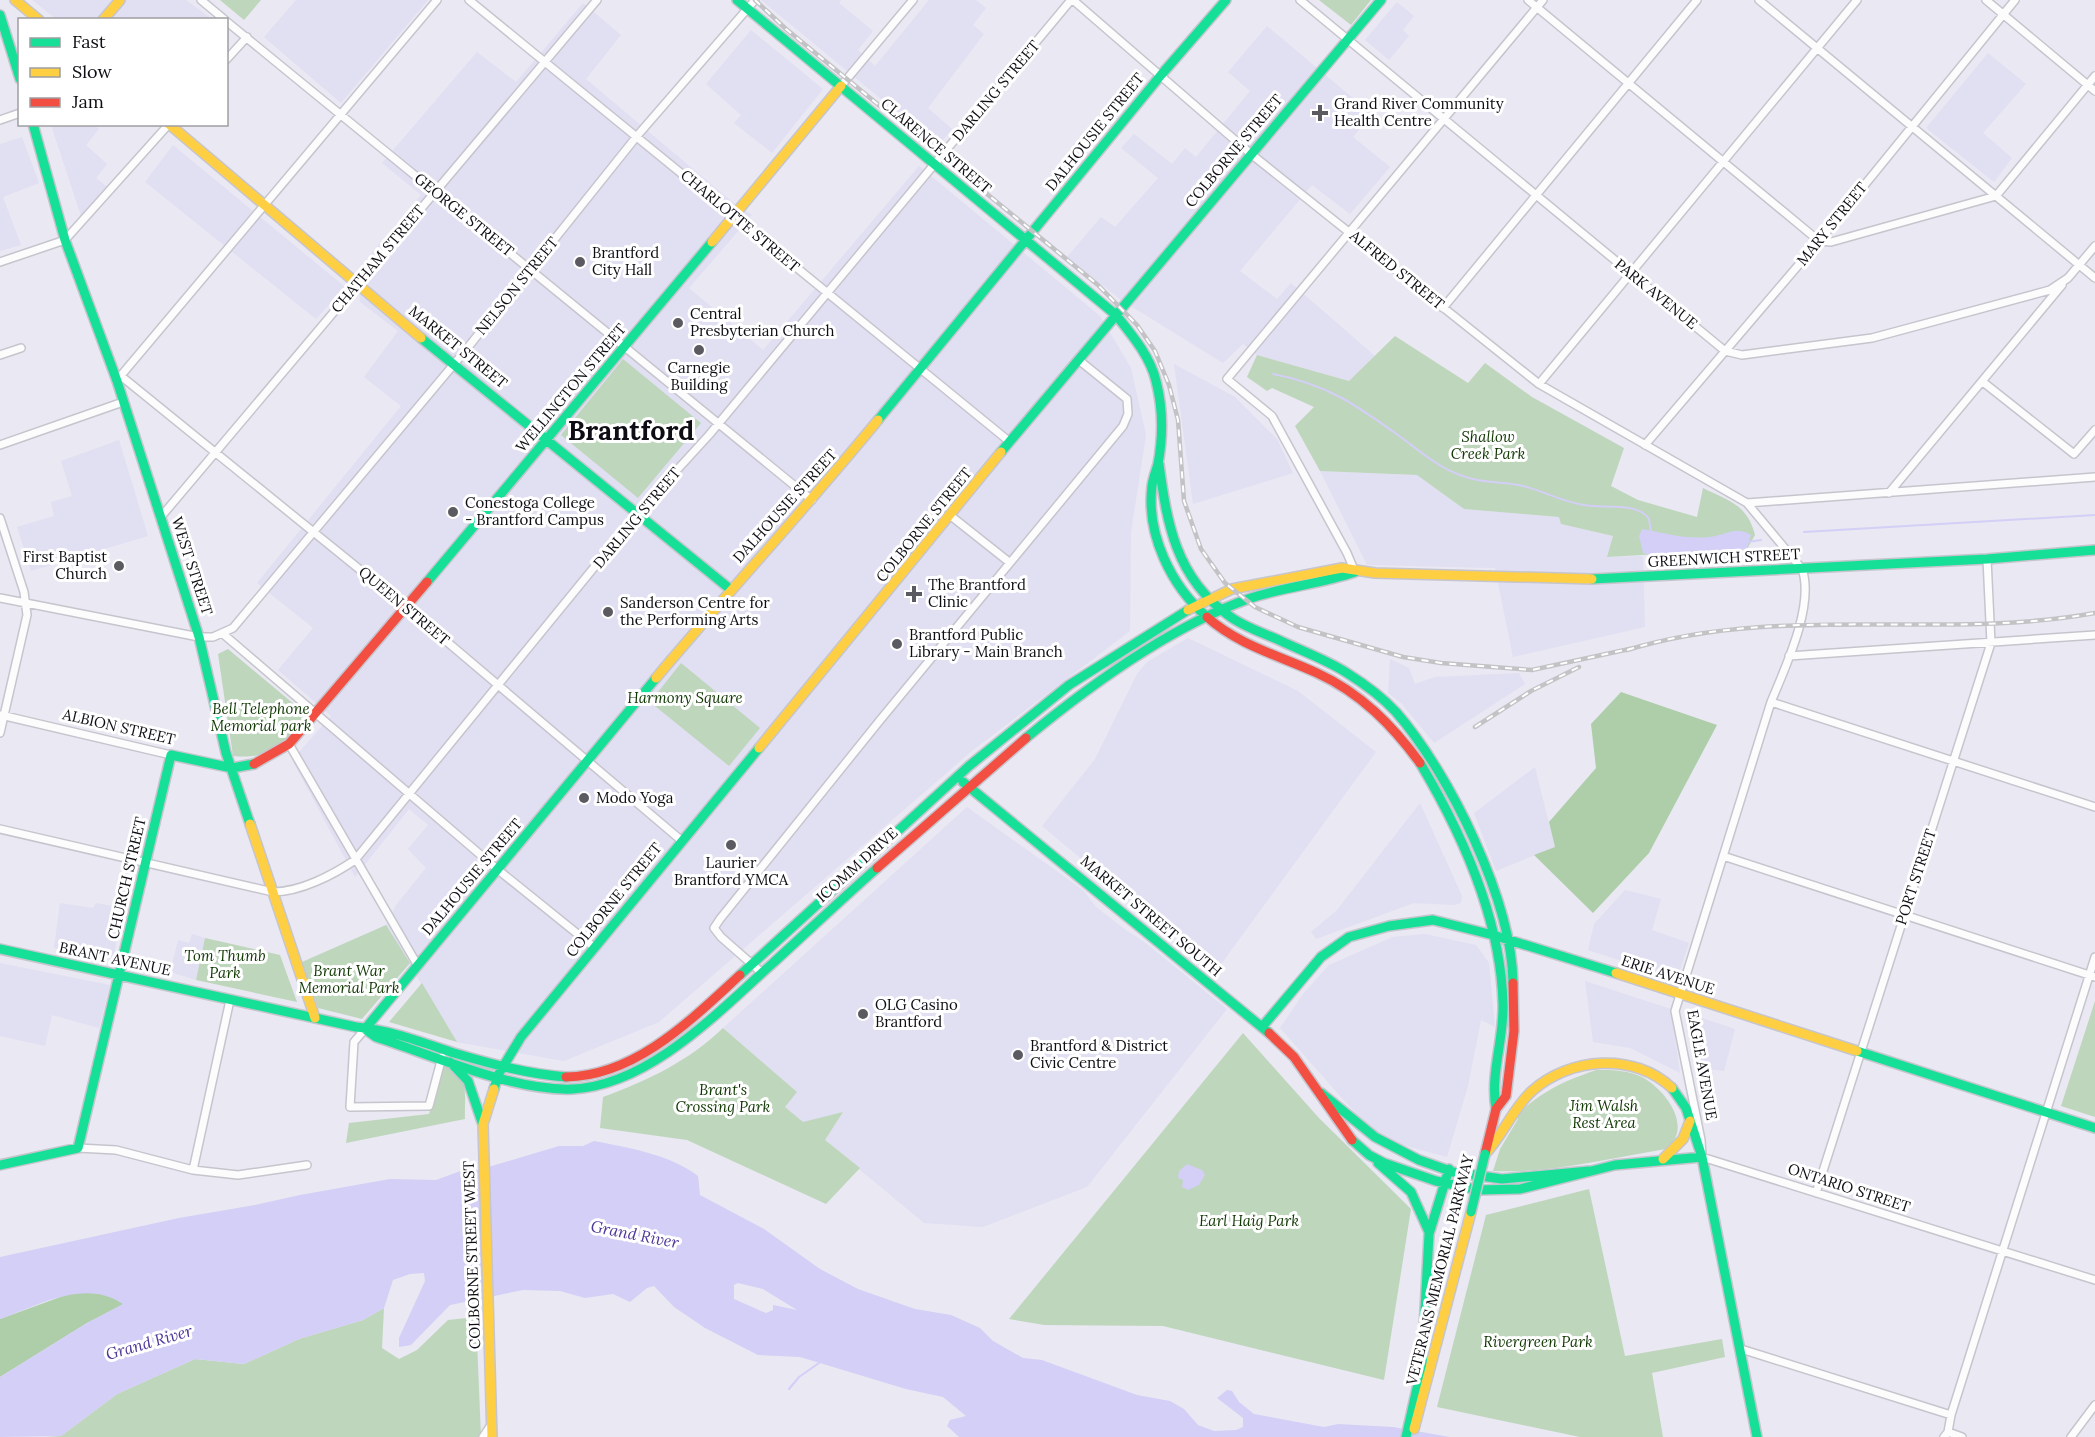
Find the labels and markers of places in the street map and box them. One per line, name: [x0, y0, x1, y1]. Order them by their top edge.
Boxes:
place label: Grand River Community Health Centre: [1334, 94, 1504, 130]
marker: Grand River Community Health Centre: [1311, 104, 1329, 122]
place label: Brantford City Hall: [592, 243, 659, 279]
marker: Brantford City Hall: [573, 255, 587, 269]
place label: Central Presbyterian Church: [690, 304, 834, 340]
marker: Central Presbyterian Church: [671, 316, 685, 330]
marker: Carnegie Building: [692, 343, 706, 357]
place label: Carnegie Building: [668, 358, 730, 394]
place label: Conestoga College - Brantford Campus: [465, 493, 604, 529]
marker: Conestoga College - Brantford Campus: [446, 505, 460, 519]
place label: First Baptist Church: [23, 547, 107, 583]
marker: First Baptist Church: [112, 559, 126, 573]
place label: The Brantford Clinic: [928, 575, 1026, 611]
marker: The Brantford Clinic: [905, 585, 923, 603]
place label: Sanderson Centre for the Performing Arts: [620, 593, 770, 629]
marker: Sanderson Centre for the Performing Arts: [601, 605, 615, 619]
place label: Brantford Public Library - Main Branch: [909, 625, 1063, 661]
marker: Brantford Public Library - Main Branch: [890, 637, 904, 651]
place label: Modo Yoga: [596, 788, 674, 807]
marker: Modo Yoga: [577, 791, 591, 805]
marker: Laurier Brantford YMCA: [724, 838, 738, 852]
place label: Laurier Brantford YMCA: [674, 853, 789, 889]
place label: OLG Casino Brantford: [875, 995, 958, 1031]
marker: OLG Casino Brantford: [856, 1007, 870, 1021]
place label: Brantford & District Civic Centre: [1030, 1036, 1168, 1072]
marker: Brantford & District Civic Centre: [1011, 1048, 1025, 1062]

